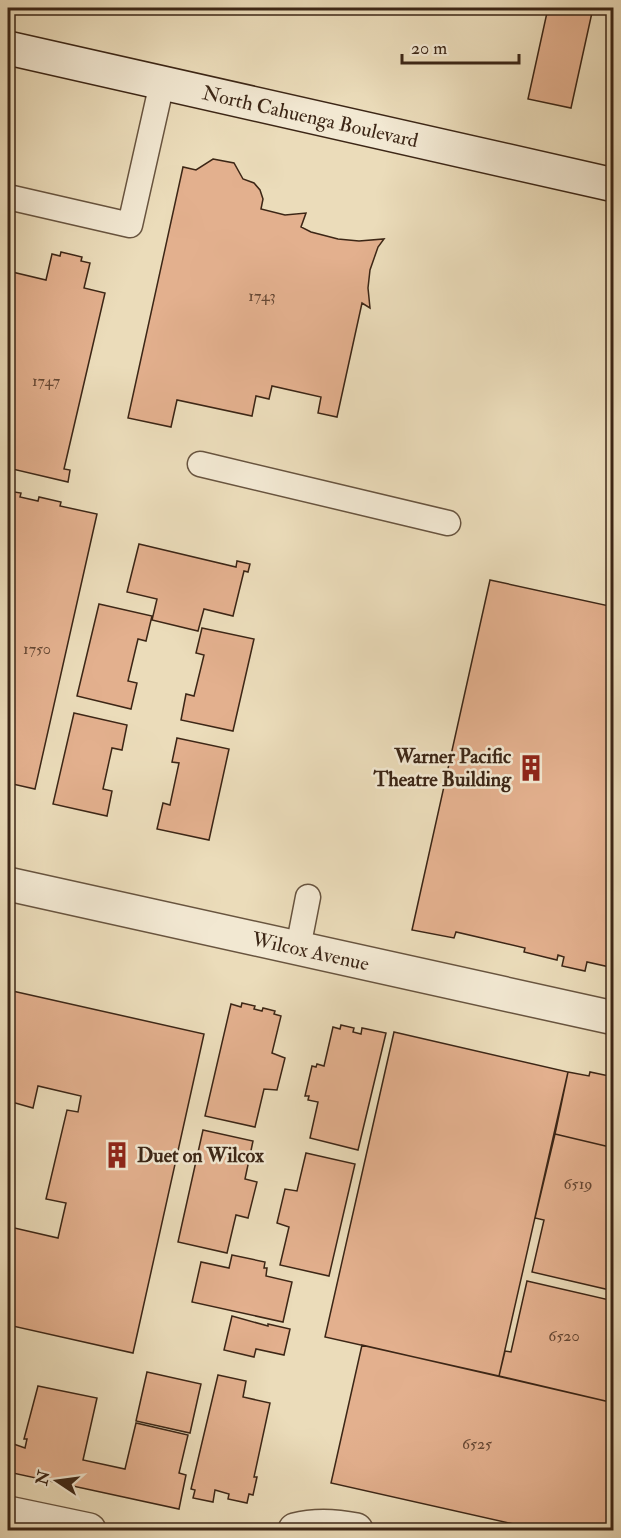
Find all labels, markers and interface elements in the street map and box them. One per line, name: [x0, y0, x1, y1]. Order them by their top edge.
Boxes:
scale bar: [402, 27, 519, 65]
text: 20 m: [411, 37, 447, 60]
street label: North Cahuenga Boulevard: [200, 80, 421, 153]
house number: 1743: [248, 286, 276, 306]
house number: 1747: [32, 371, 61, 391]
house number: 1750: [23, 639, 51, 659]
place label: Warner Pacific Theatre Building: [372, 744, 512, 793]
building icon: Warner Pacific Theatre Building: [516, 753, 546, 783]
street label: Wilcox Avenue: [249, 926, 371, 976]
building icon: Duet on Wilcox: [102, 1140, 132, 1170]
place label: Duet on Wilcox: [137, 1143, 264, 1168]
house number: 6519: [564, 1174, 592, 1194]
house number: 6520: [548, 1326, 580, 1346]
house number: 6525: [462, 1434, 492, 1454]
north arrow: [27, 1451, 87, 1511]
text: N: [32, 1468, 55, 1488]

